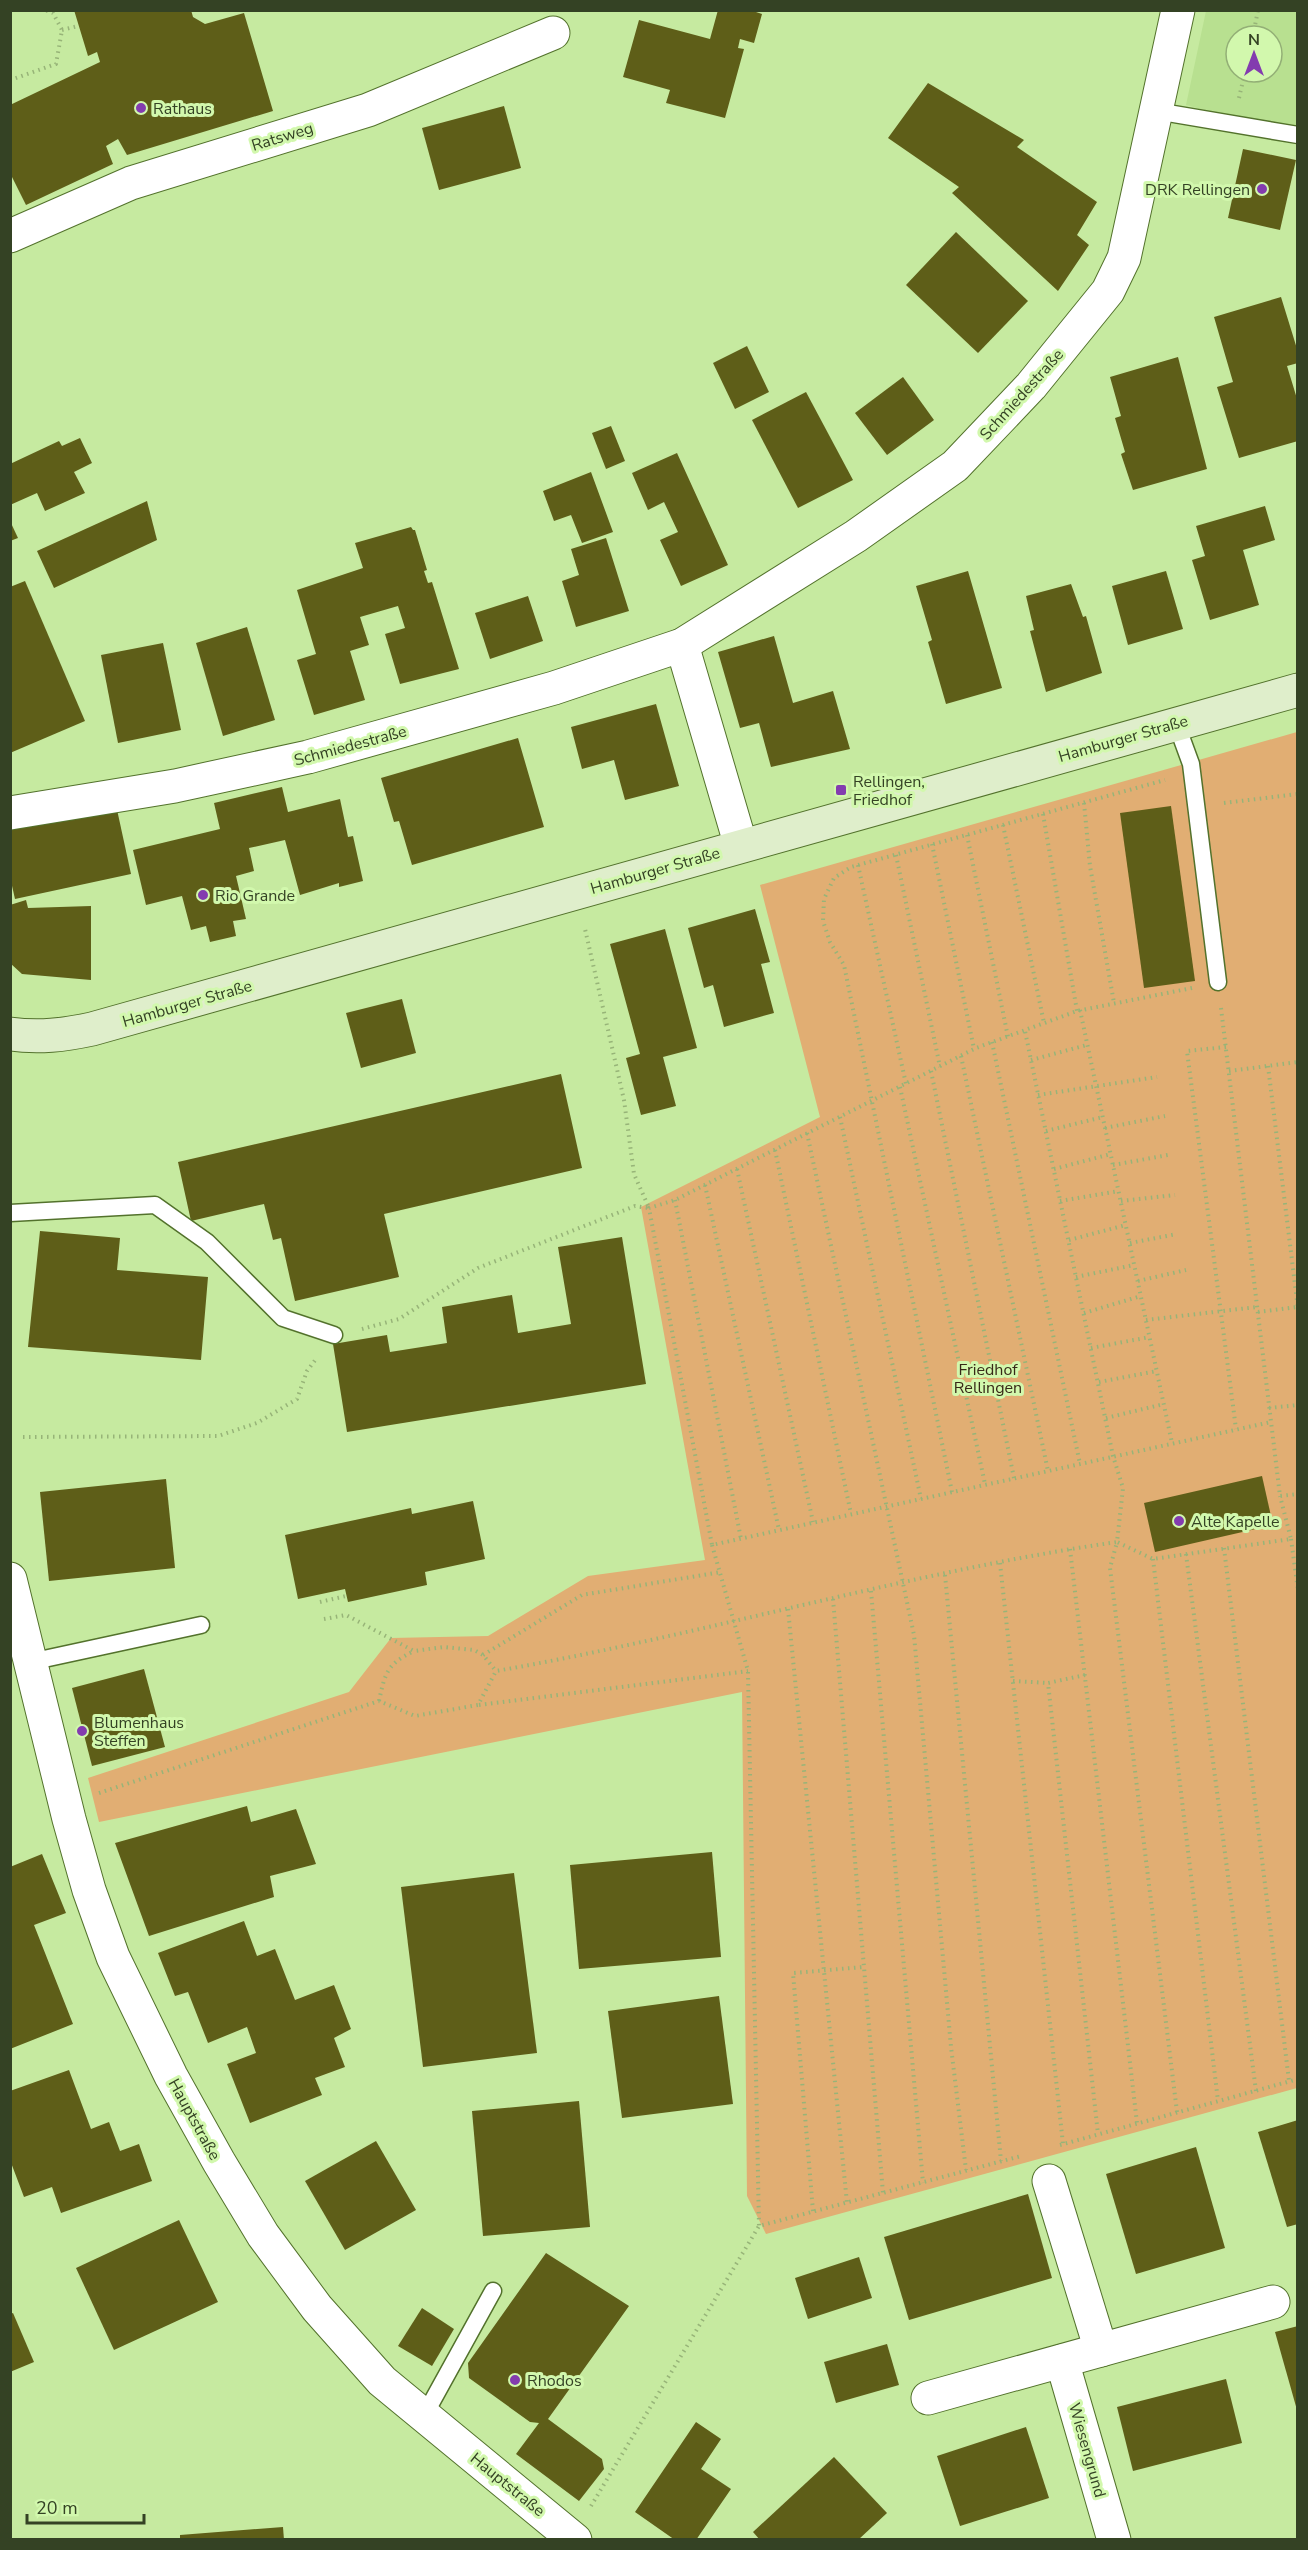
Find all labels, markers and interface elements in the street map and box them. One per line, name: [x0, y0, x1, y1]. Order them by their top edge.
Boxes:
north arrow: [1224, 24, 1284, 84]
text: N: [1248, 29, 1260, 51]
place label: Rathaus: [153, 98, 212, 120]
marker: Rathaus: [134, 101, 148, 115]
street label: Ratsweg: [249, 117, 316, 157]
place label: DRK Rellingen: [1145, 179, 1250, 201]
marker: DRK Rellingen: [1255, 182, 1269, 196]
street label: Schmiedestraße: [975, 344, 1069, 445]
street label: Hamburger Straße: [1056, 710, 1191, 768]
street label: Schmiedestraße: [291, 720, 409, 772]
place label: Rellingen, Friedhof: [853, 771, 925, 811]
marker: Rellingen, Friedhof: [834, 783, 848, 797]
street label: Hamburger Straße: [588, 842, 723, 900]
place label: Rio Grande: [215, 885, 295, 907]
marker: Rio Grande: [196, 888, 210, 902]
street label: Hamburger Straße: [120, 975, 255, 1033]
park label: Friedhof Rellingen: [954, 1359, 1022, 1399]
place label: Alte Kapelle: [1191, 1511, 1280, 1533]
marker: Alte Kapelle: [1172, 1514, 1186, 1528]
place label: Blumenhaus Steffen: [94, 1712, 184, 1752]
marker: Blumenhaus Steffen: [75, 1724, 89, 1738]
street label: Hauptstraße: [163, 2075, 226, 2164]
place label: Rhodos: [527, 2370, 582, 2392]
marker: Rhodos: [508, 2373, 522, 2387]
street label: Wiesengrund: [1063, 2400, 1111, 2500]
street label: Hauptstraße: [465, 2448, 549, 2522]
scale bar: [27, 2487, 144, 2525]
text: 20 m: [36, 2496, 78, 2520]

